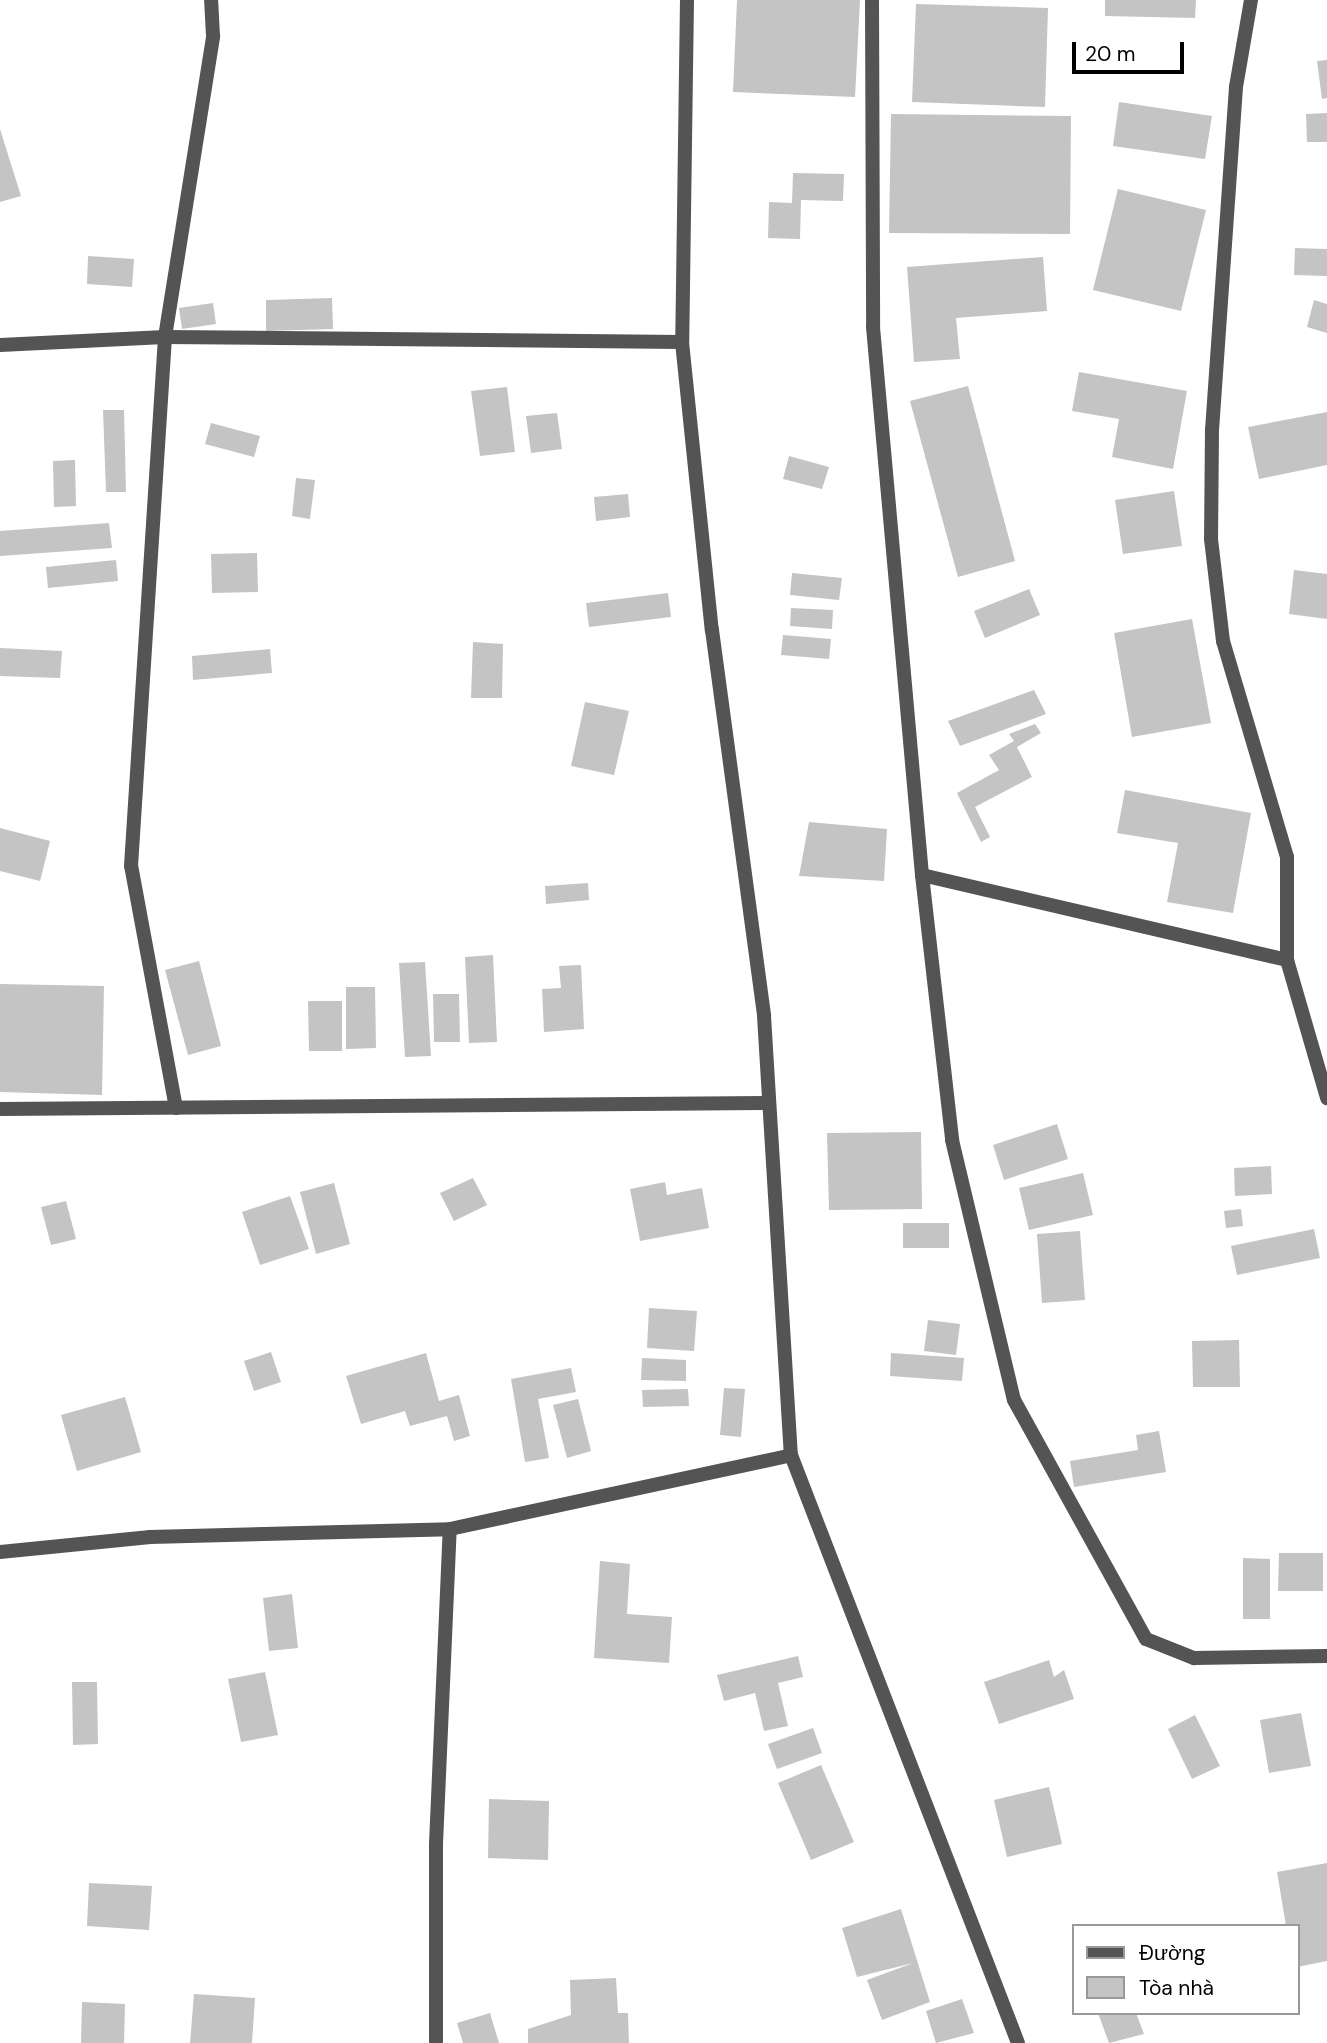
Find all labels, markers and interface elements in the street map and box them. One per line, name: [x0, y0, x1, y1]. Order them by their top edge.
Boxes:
scale bar: [1075, 28, 1187, 72]
text: 20 m: [1085, 40, 1136, 68]
legend: [1072, 1924, 1299, 2015]
text: Đường: [1139, 1939, 1206, 1967]
text: Tòa nhà: [1139, 1974, 1214, 2002]

